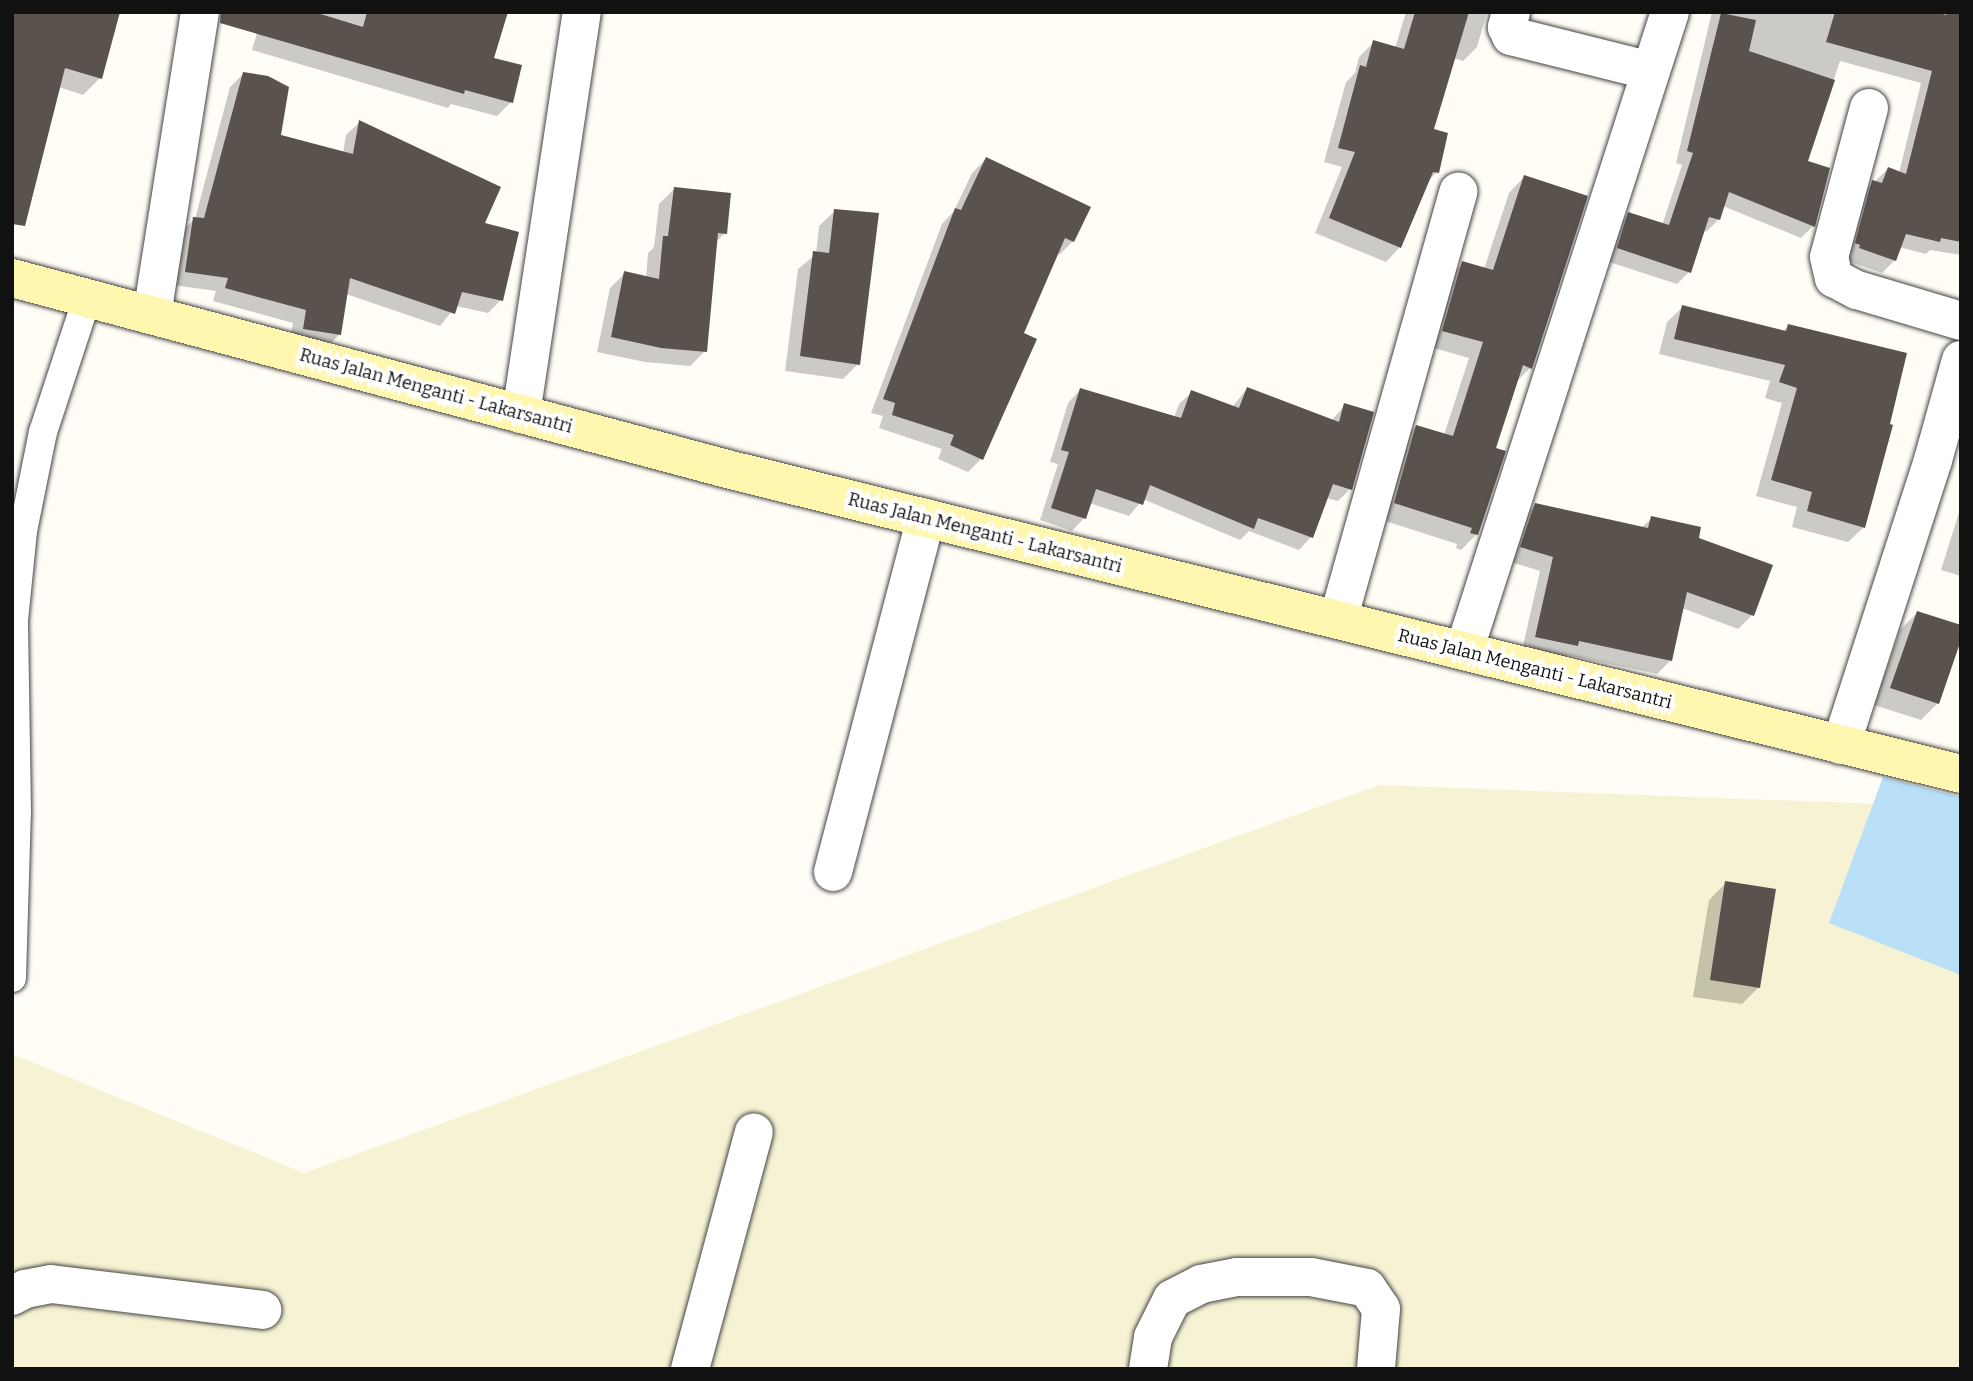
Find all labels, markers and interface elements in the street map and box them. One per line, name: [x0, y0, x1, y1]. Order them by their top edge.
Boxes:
street label: Ruas Jalan Menganti - Lakarsantri: [297, 344, 575, 438]
street label: Ruas Jalan Menganti - Lakarsantri: [846, 488, 1124, 578]
street label: Ruas Jalan Menganti - Lakarsantri: [1396, 624, 1674, 714]

